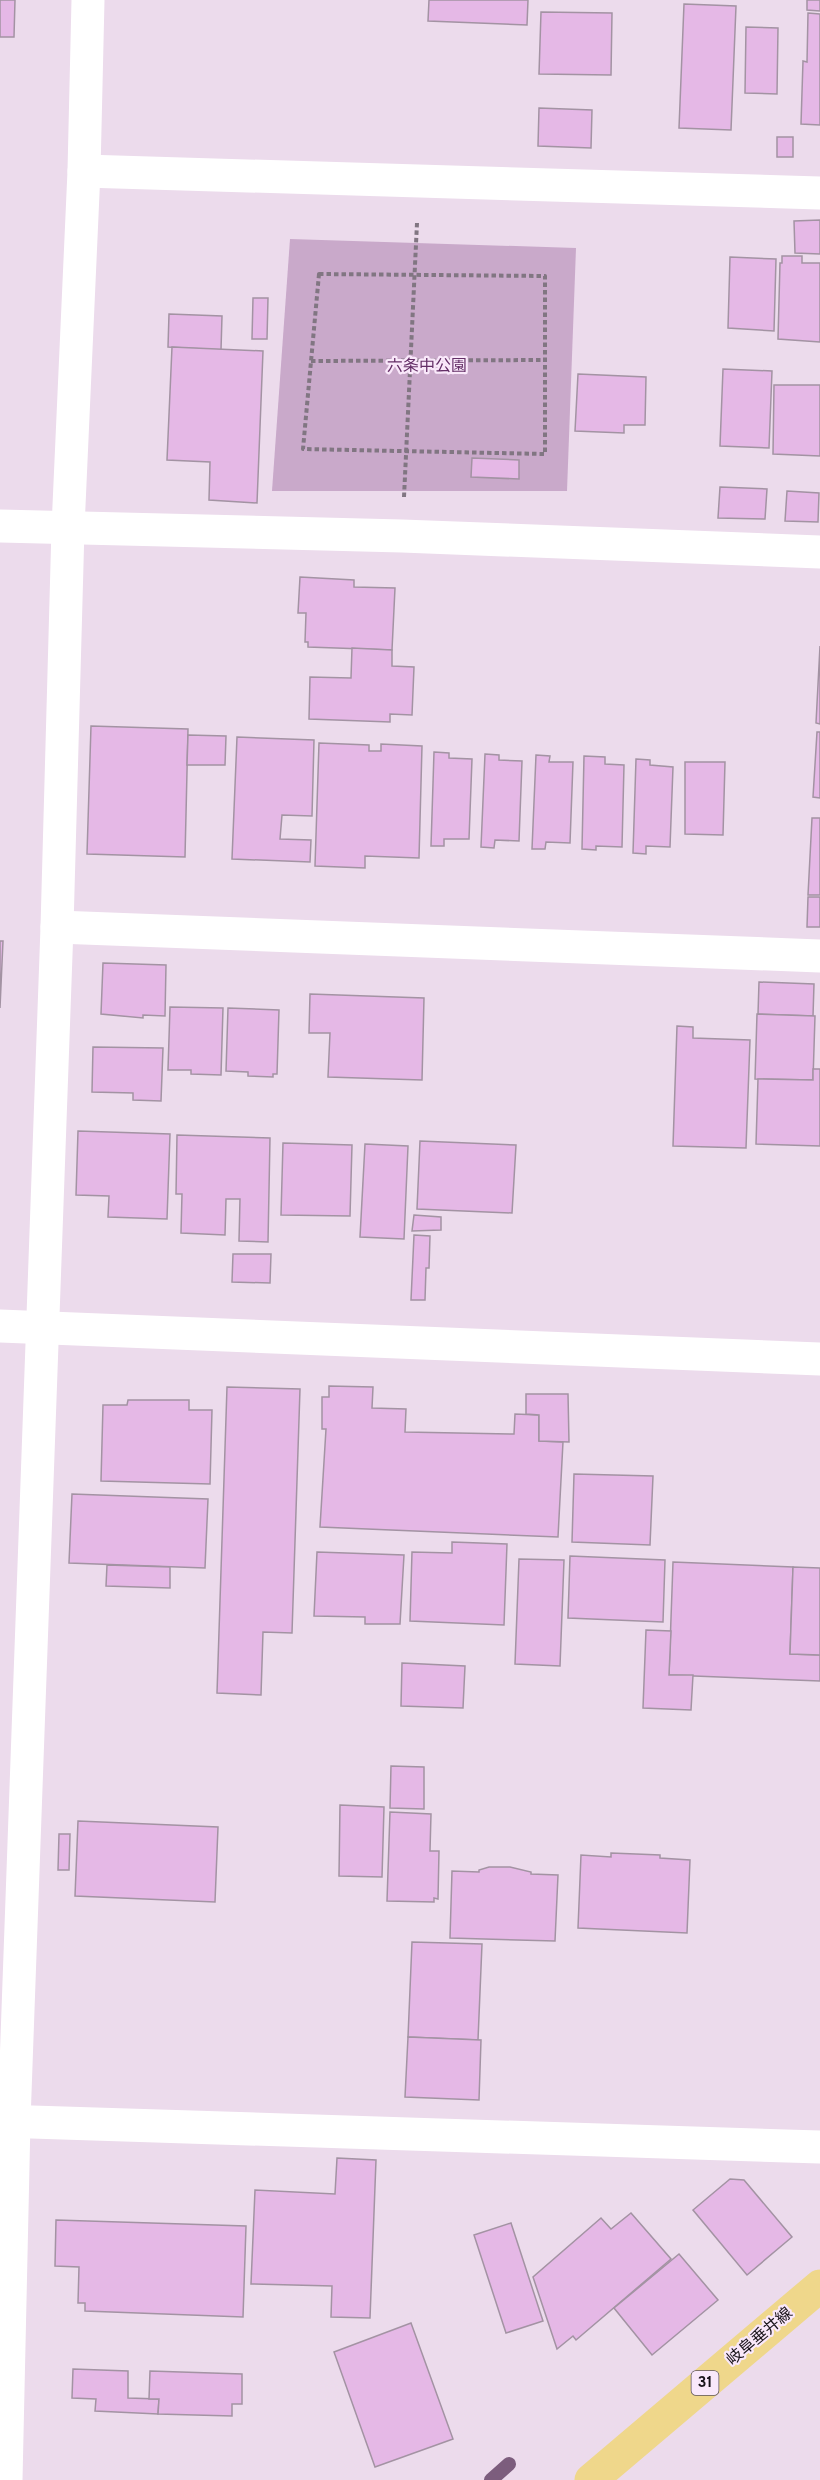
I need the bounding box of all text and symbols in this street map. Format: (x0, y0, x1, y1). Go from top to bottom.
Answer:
park label: 六条中公園 (387, 357, 467, 377)
street label: 岐阜垂井線 (723, 2304, 797, 2370)
road number: 31 (692, 2371, 718, 2395)

